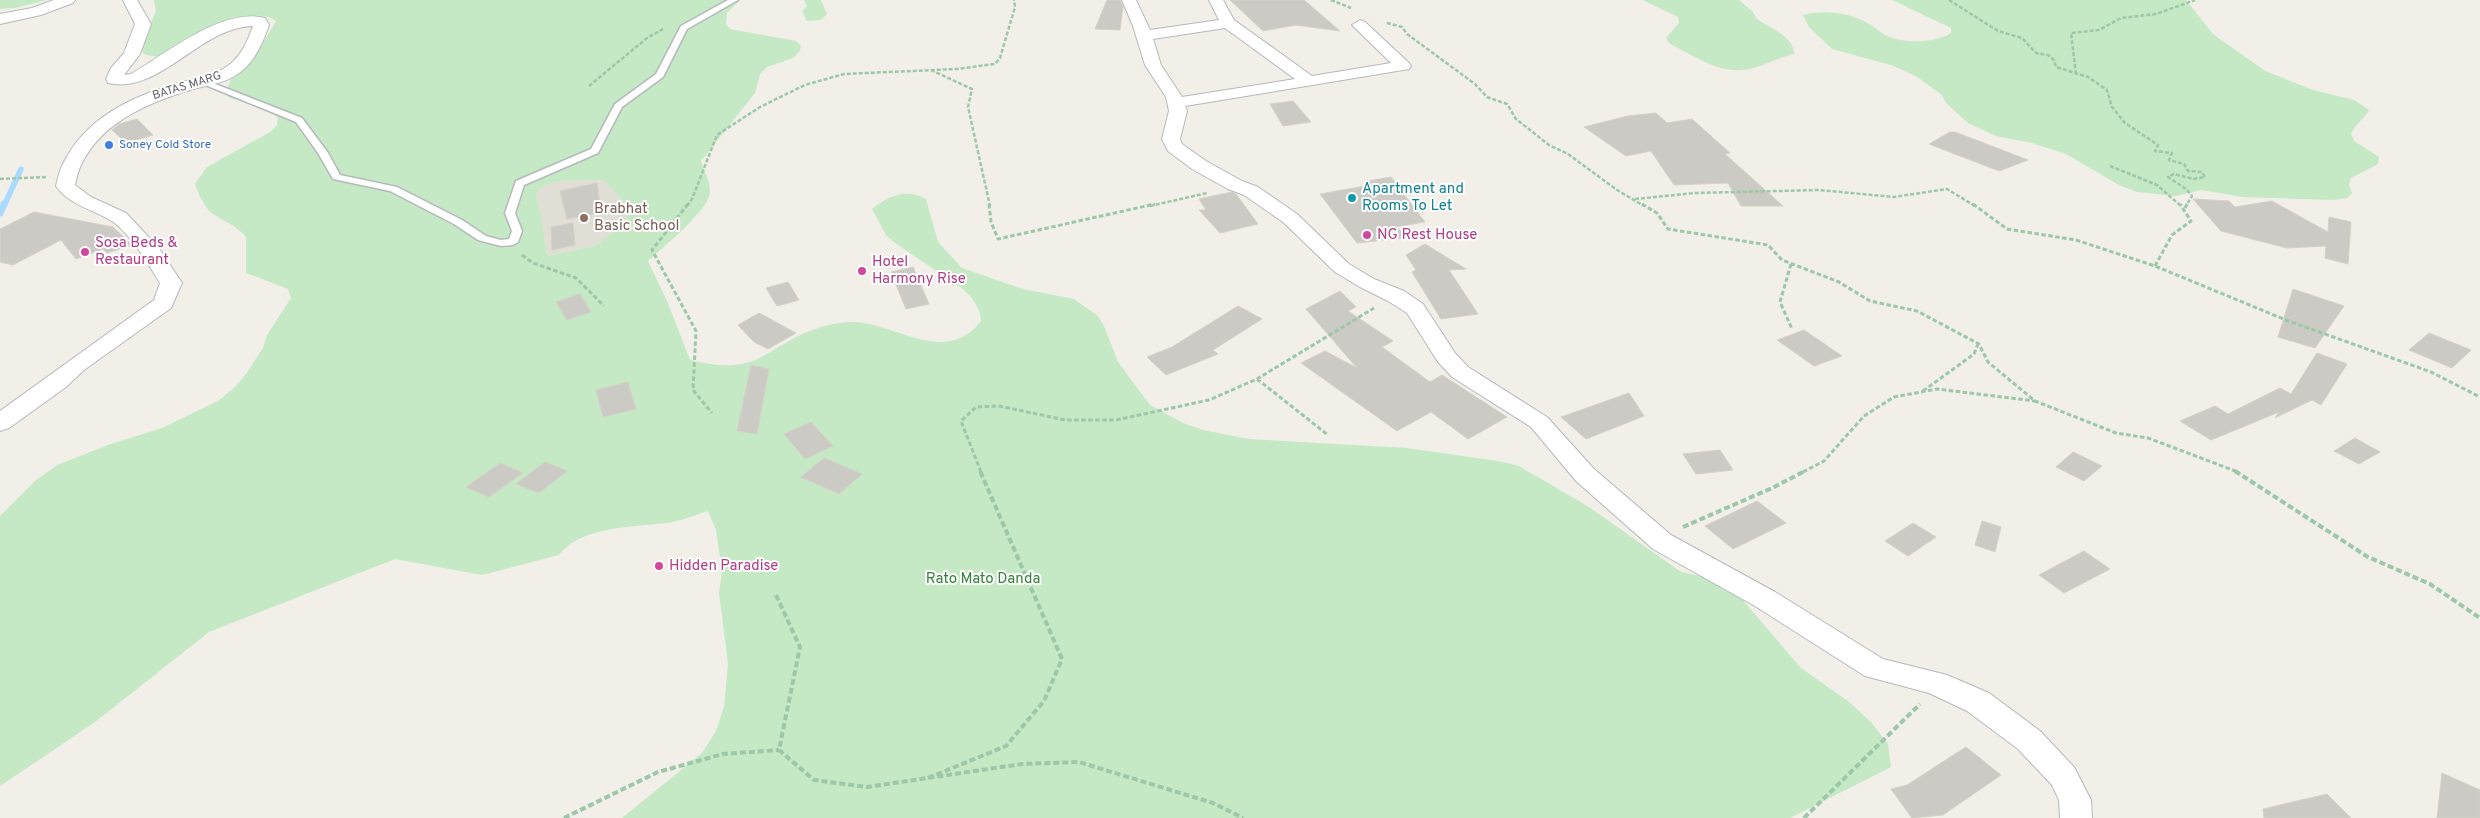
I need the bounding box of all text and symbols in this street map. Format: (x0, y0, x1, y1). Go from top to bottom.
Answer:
street label: BATAS MARG (151, 68, 223, 104)
place label: Soney Cold Store (119, 137, 211, 153)
marker: Soney Cold Store (103, 139, 115, 151)
place label: Apartment and Rooms To Let (1362, 180, 1464, 216)
marker: Apartment and Rooms To Let (1346, 192, 1358, 204)
place label: Brabhat Basic School (594, 200, 680, 236)
marker: Brabhat Basic School (578, 212, 590, 224)
place label: NG Rest House (1377, 226, 1477, 245)
marker: NG Rest House (1361, 229, 1373, 241)
place label: Sosa Beds & Restaurant (95, 234, 178, 270)
marker: Sosa Beds & Restaurant (79, 246, 91, 258)
place label: Hotel Harmony Rise (872, 253, 966, 289)
marker: Hotel Harmony Rise (856, 265, 868, 277)
place label: Hidden Paradise (669, 557, 778, 576)
marker: Hidden Paradise (653, 560, 665, 572)
park label: Rato Mato Danda (926, 570, 1040, 589)

